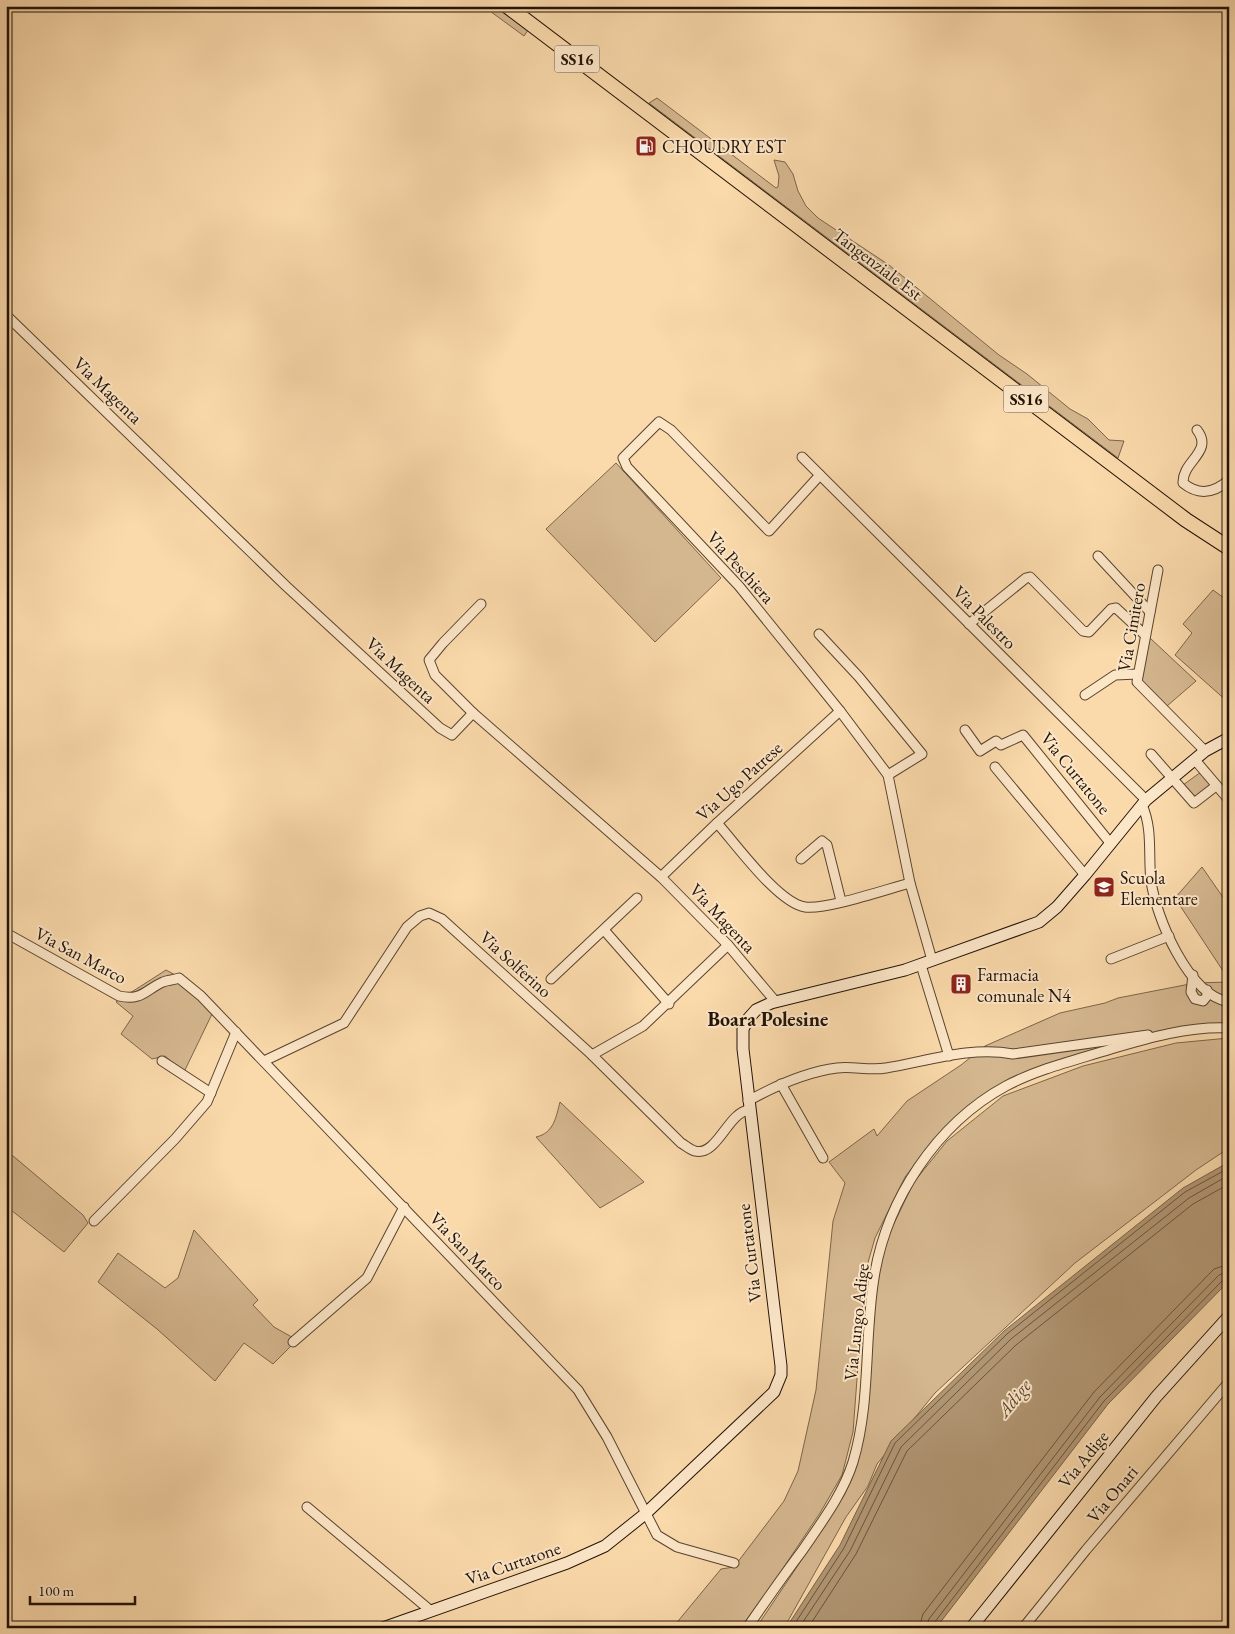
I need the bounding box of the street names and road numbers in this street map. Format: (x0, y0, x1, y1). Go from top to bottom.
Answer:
road number: SS16 (554, 46, 600, 72)
street label: Tangenziale Est (829, 223, 928, 305)
street label: Via Magenta (69, 351, 148, 429)
road number: SS16 (1004, 386, 1048, 412)
street label: Via Peschiera (702, 526, 780, 609)
street label: Via Palestro (948, 580, 1022, 654)
street label: Via Cimitero (1112, 581, 1150, 673)
street label: Via Magenta (361, 632, 441, 709)
street label: Via Curtatone (1036, 727, 1116, 819)
street label: Via Ugo Patrese (691, 736, 787, 826)
street label: Via Magenta (685, 878, 762, 958)
street label: Via San Marco (31, 921, 131, 989)
street label: Via Solferino (475, 926, 557, 1003)
street label: Via Curtatone (732, 1202, 766, 1304)
street label: Via San Marco (425, 1207, 511, 1295)
street label: Via Lungo Adige (838, 1262, 874, 1382)
street label: Via Adige (1053, 1425, 1113, 1493)
street label: Via Onari (1081, 1460, 1143, 1527)
street label: Via Curtatone (462, 1536, 564, 1590)

